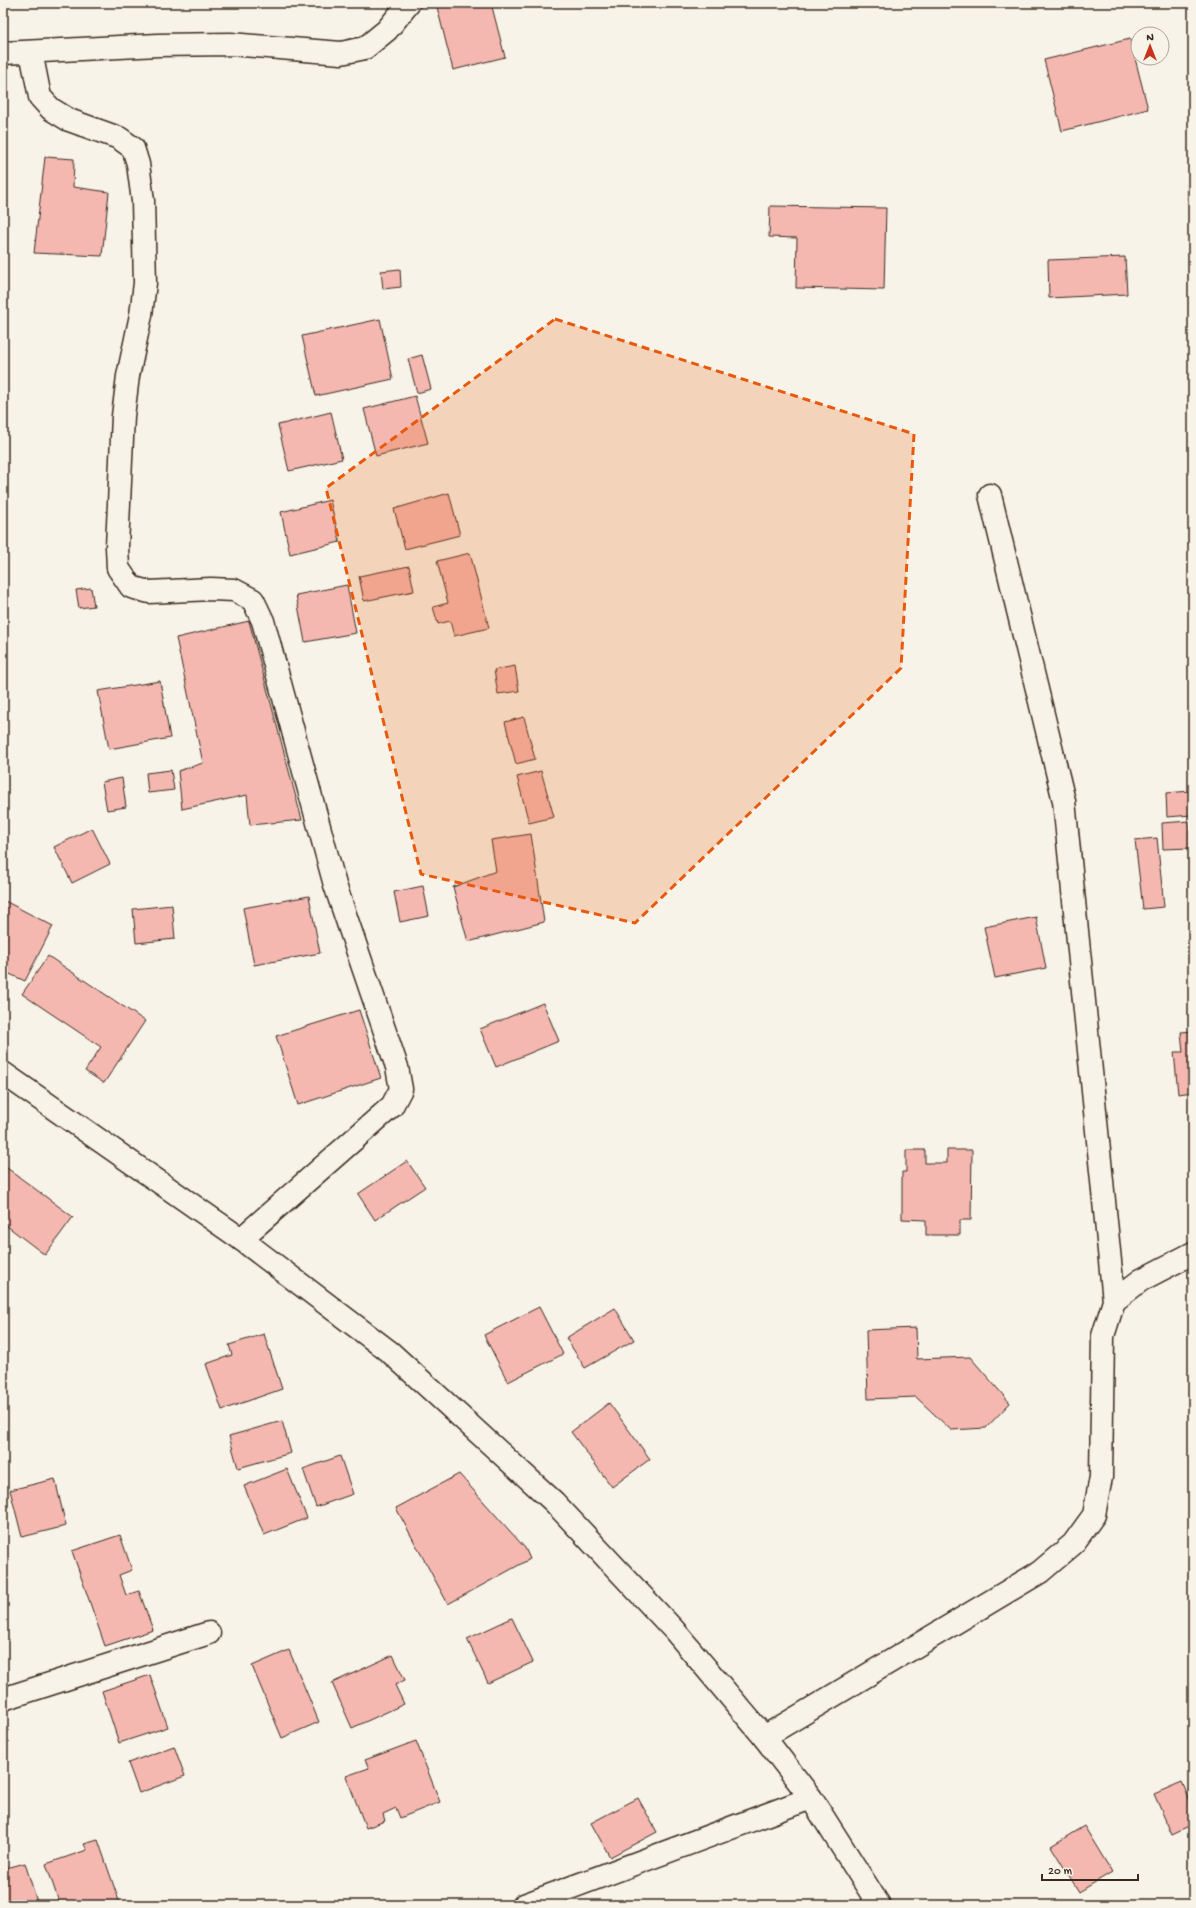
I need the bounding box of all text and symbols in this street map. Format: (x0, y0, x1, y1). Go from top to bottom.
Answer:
north arrow (1130, 26, 1170, 66)
text: N (1146, 32, 1154, 44)
scale bar (1042, 1856, 1138, 1882)
text: 20 m (1048, 1865, 1073, 1879)

